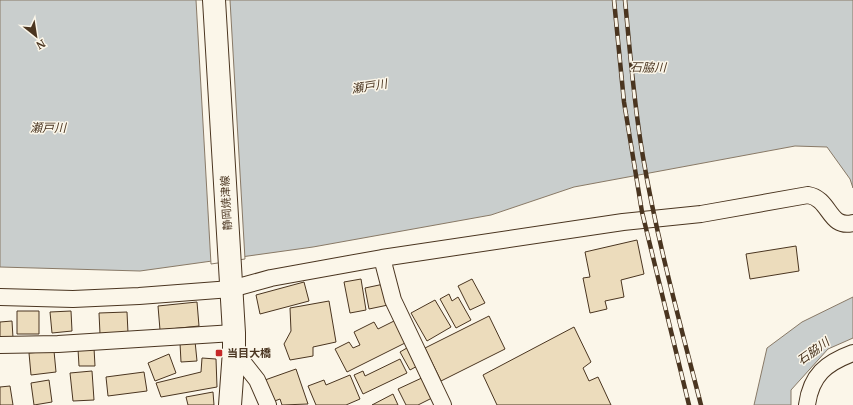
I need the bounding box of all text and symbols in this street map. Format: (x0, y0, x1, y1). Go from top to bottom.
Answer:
north arrow (16, 16, 56, 56)
text: N (33, 37, 48, 53)
water label: 石脇川 (630, 59, 668, 75)
water label: 瀬戸川 (350, 75, 390, 96)
water label: 瀬戸川 (30, 120, 68, 135)
street label: 静岡焼津線 (218, 175, 234, 231)
water label: 石脇川 (794, 333, 834, 368)
place label: 当目大橋 (227, 346, 271, 360)
marker: 当目大橋 (214, 348, 224, 358)

